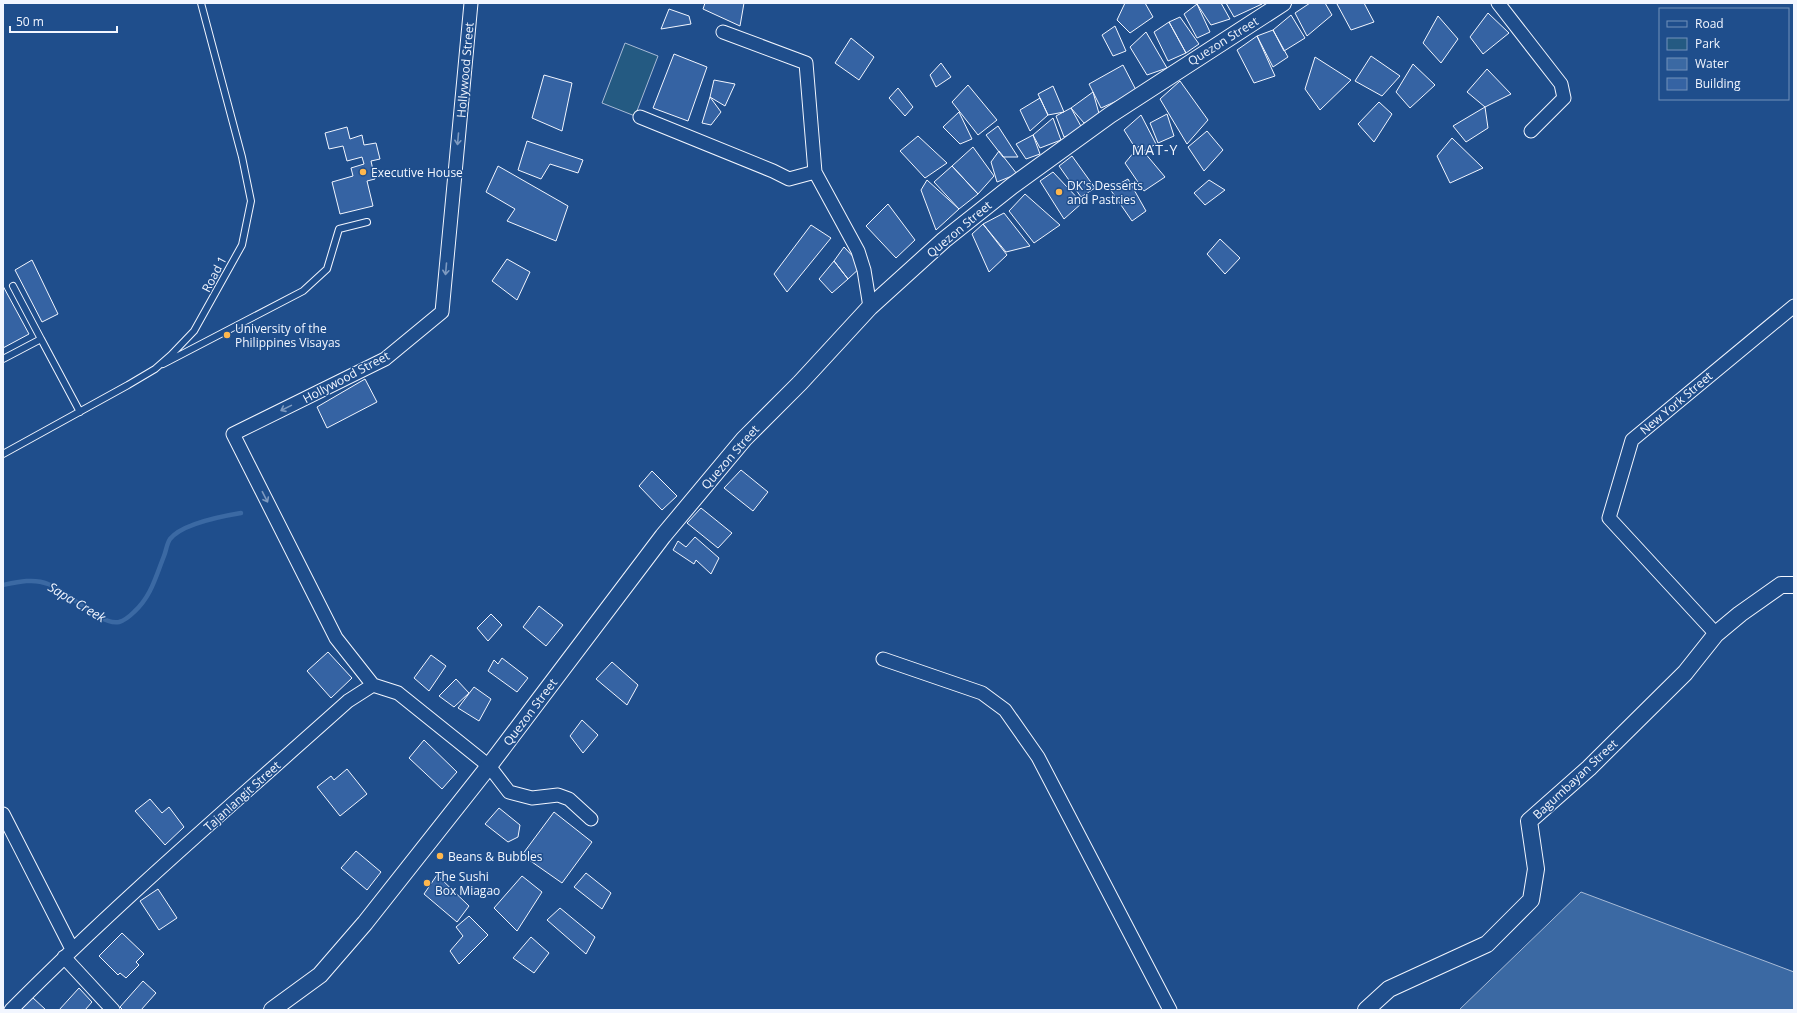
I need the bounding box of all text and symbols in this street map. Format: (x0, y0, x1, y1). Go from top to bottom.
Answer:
scale bar (10, 8, 117, 34)
legend (1659, 8, 1789, 100)
text: 50 m (16, 13, 44, 30)
street label: Quezon Street (1184, 13, 1262, 69)
text: Road (1695, 15, 1724, 32)
street label: Hollywood Street (452, 22, 478, 118)
text: Park (1695, 35, 1721, 52)
text: Water (1695, 55, 1729, 72)
text: Building (1695, 75, 1741, 92)
one-way arrow (455, 132, 462, 145)
district label: MAT-Y (1132, 140, 1178, 159)
place label: Executive House (371, 164, 463, 181)
marker: Executive House (358, 167, 368, 177)
place label: DK's Desserts and Pastries (1067, 177, 1143, 208)
marker: DK's Desserts and Pastries (1054, 187, 1064, 197)
street label: Quezon Street (923, 197, 995, 261)
street label: Road 1 (197, 253, 231, 295)
one-way arrow (443, 262, 450, 275)
place label: University of the Philippines Visayas (235, 320, 341, 351)
marker: University of the Philippines Visayas (222, 330, 232, 340)
street label: Hollywood Street (300, 347, 392, 407)
street label: New York Street (1636, 368, 1716, 438)
one-way arrow (280, 405, 292, 412)
street label: Quezon Street (697, 421, 763, 493)
one-way arrow (262, 491, 269, 503)
water label: Sapa Creek (45, 578, 110, 627)
street label: Quezon Street (499, 675, 561, 749)
street label: Bagumbayan Street (1529, 735, 1621, 823)
street label: Tajanlangit Street (200, 757, 284, 835)
place label: Beans & Bubbles (448, 848, 543, 865)
marker: Beans & Bubbles (435, 851, 445, 861)
place label: The Sushi Box Miagao (435, 868, 500, 899)
marker: The Sushi Box Miagao (422, 878, 432, 888)

